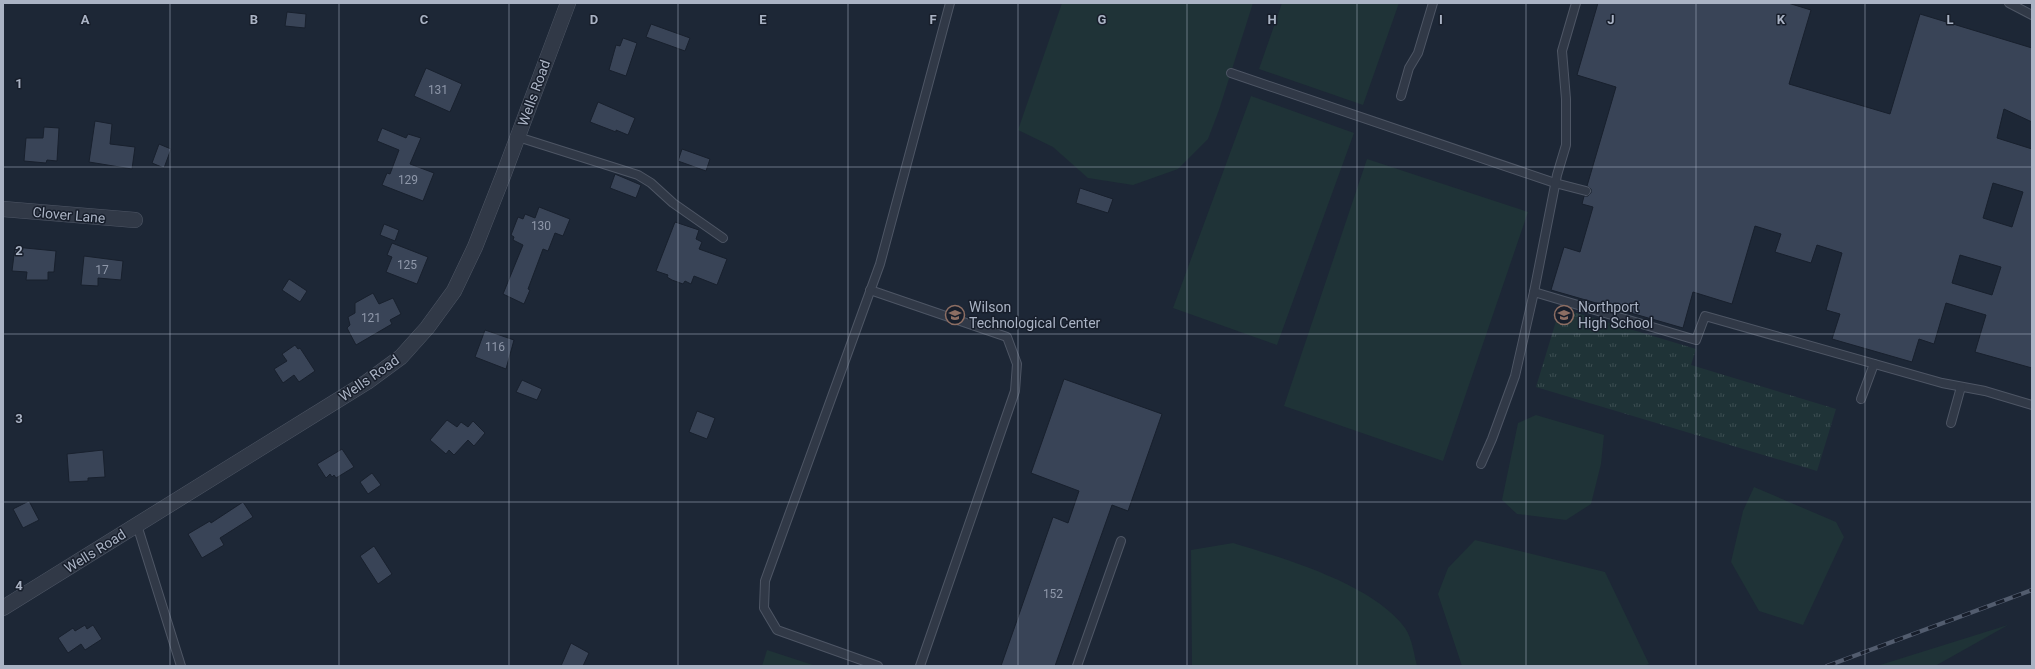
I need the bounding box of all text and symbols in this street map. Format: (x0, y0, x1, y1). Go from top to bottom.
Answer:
text: A (81, 12, 90, 27)
text: B (250, 12, 258, 27)
text: C (420, 12, 429, 27)
text: D (590, 12, 598, 27)
text: E (759, 12, 767, 27)
text: F (929, 12, 937, 27)
text: G (1098, 12, 1107, 27)
text: H (1267, 12, 1277, 27)
text: I (1439, 12, 1443, 27)
text: J (1607, 12, 1615, 27)
text: K (1777, 12, 1786, 27)
text: L (1946, 12, 1954, 27)
street label: Wells Road (515, 58, 553, 128)
text: 1 (15, 76, 23, 91)
house number: 131 (428, 83, 448, 97)
house number: 129 (398, 173, 418, 187)
street label: Clover Lane (32, 204, 106, 226)
house number: 130 (531, 219, 551, 233)
text: 2 (15, 243, 23, 258)
house number: 125 (397, 258, 417, 272)
house number: 17 (95, 263, 109, 277)
place label: Wilson Technological Center (969, 299, 1101, 331)
place label: Northport High School (1578, 299, 1653, 331)
school or university icon: Wilson Technological Center (944, 304, 966, 326)
school or university icon: Northport High School (1553, 304, 1575, 326)
house number: 121 (361, 311, 381, 325)
house number: 116 (485, 340, 505, 354)
street label: Wells Road (336, 352, 402, 404)
text: 3 (15, 411, 23, 426)
street label: Wells Road (61, 526, 129, 576)
text: 4 (15, 578, 23, 593)
house number: 152 (1043, 587, 1063, 601)

